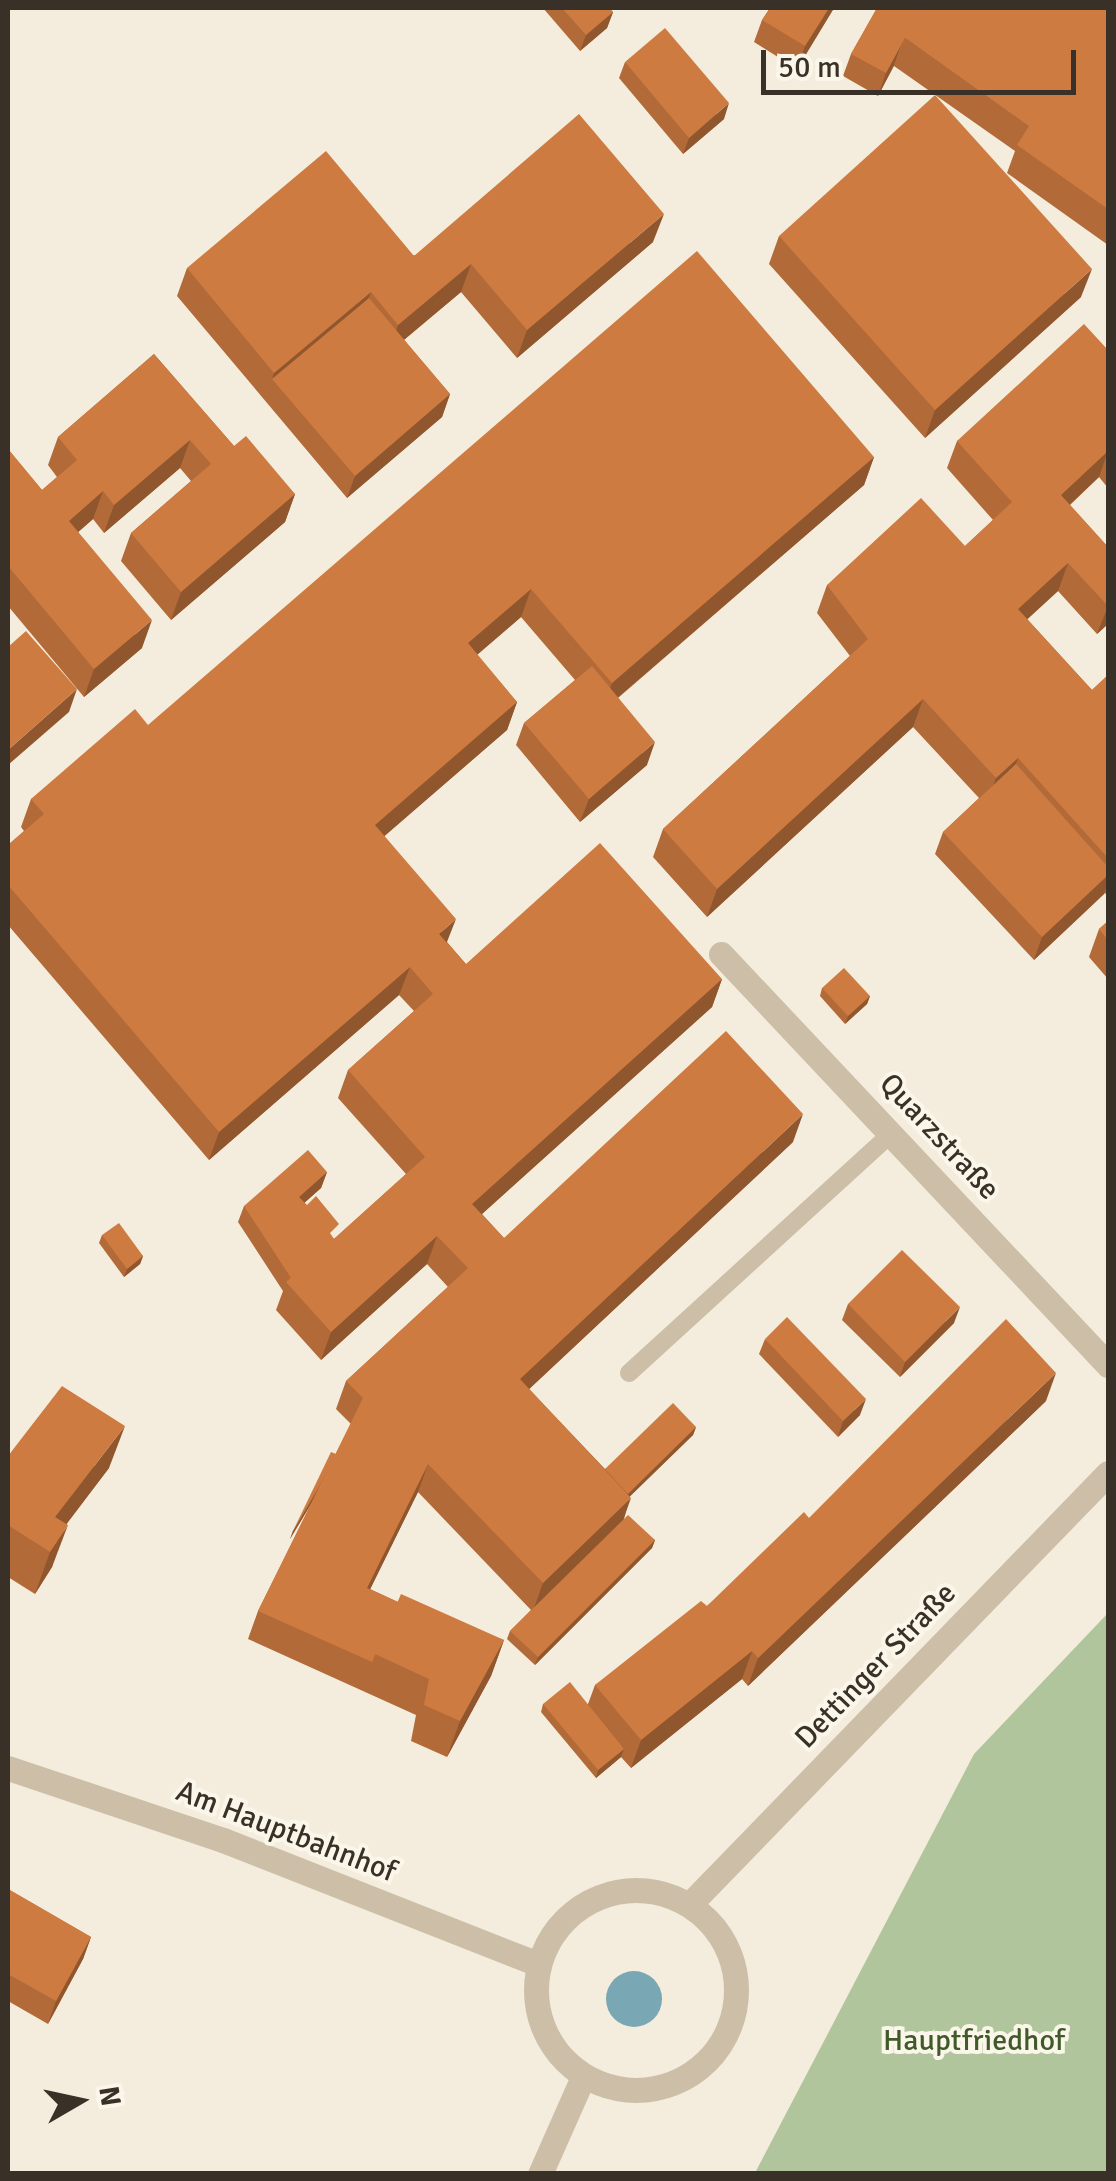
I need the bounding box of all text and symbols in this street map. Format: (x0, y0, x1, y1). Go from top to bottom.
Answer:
scale bar (766, 30, 1081, 92)
text: 50 m (778, 49, 841, 86)
street label: Quarzstraße (872, 1066, 1006, 1208)
street label: Dettinger Straße (788, 1576, 964, 1756)
street label: Am Hauptbahnhof (171, 1774, 401, 1890)
park label: Hauptfriedhof (883, 2023, 1065, 2059)
north arrow (30, 2051, 130, 2151)
text: N (91, 2084, 128, 2109)

